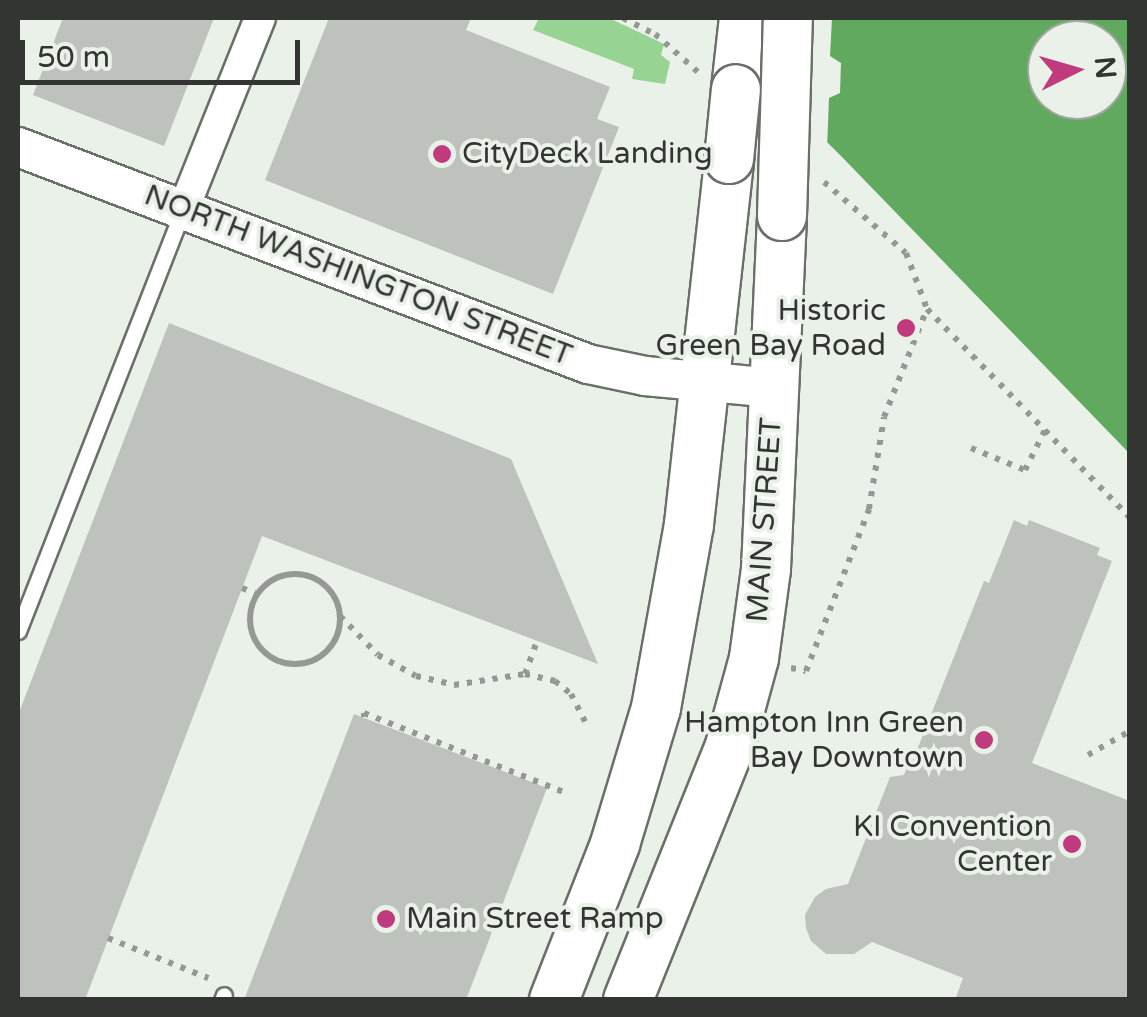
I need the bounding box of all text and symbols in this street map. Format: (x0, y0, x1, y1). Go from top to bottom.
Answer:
scale bar (25, 20, 305, 82)
north arrow (1027, 20, 1127, 120)
text: 50 m (37, 39, 110, 76)
text: N (1087, 55, 1123, 80)
place label: CityDeck Landing (462, 136, 713, 172)
marker: CityDeck Landing (431, 143, 453, 165)
street label: NORTH WASHINGTON STREET (139, 178, 577, 374)
place label: Historic Green Bay Road (656, 293, 886, 364)
marker: Historic Green Bay Road (895, 317, 917, 339)
street label: MAIN STREET (740, 416, 790, 624)
place label: Hampton Inn Green Bay Downtown (684, 705, 964, 776)
marker: Hampton Inn Green Bay Downtown (973, 729, 995, 751)
place label: KI Convention Center (853, 809, 1052, 880)
marker: KI Convention Center (1061, 833, 1083, 855)
place label: Main Street Ramp (406, 901, 664, 937)
marker: Main Street Ramp (375, 908, 397, 930)

